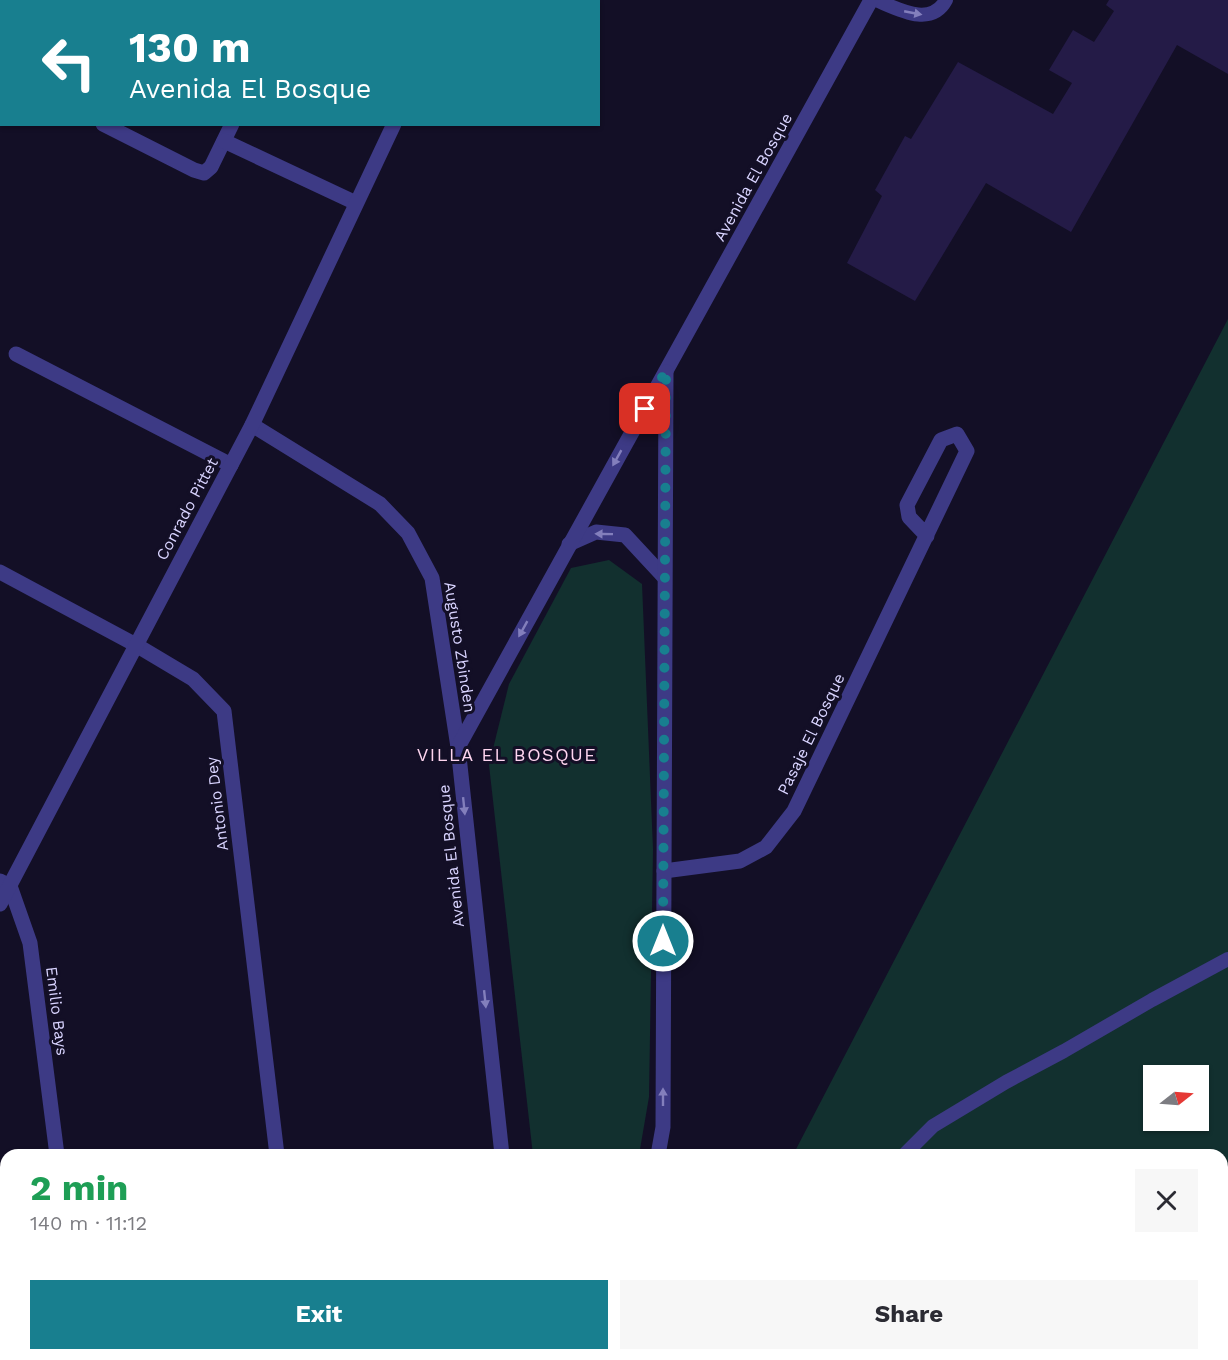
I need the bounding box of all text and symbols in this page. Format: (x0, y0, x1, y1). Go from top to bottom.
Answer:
one-way arrow (904, 9, 923, 18)
text: 130 m (129, 23, 251, 72)
icon: left (30, 24, 108, 102)
text: Avenida El Bosque (129, 73, 371, 105)
street label: Avenida El Bosque (710, 110, 796, 244)
pin (619, 383, 670, 434)
icon: arrive (628, 392, 661, 425)
one-way arrow (612, 450, 622, 467)
street label: Conrado Pittet (152, 454, 222, 563)
one-way arrow (594, 529, 613, 539)
street label: Augusto Zbinden (440, 580, 480, 714)
one-way arrow (518, 620, 528, 637)
street label: Pasaje El Bosque (773, 670, 849, 798)
district label: VILLA EL BOSQUE (417, 744, 597, 765)
street label: Antonio Dey (202, 755, 232, 852)
street label: Avenida El Bosque (434, 784, 468, 928)
one-way arrow (459, 796, 469, 815)
position arrow (631, 909, 695, 973)
street label: Emilio Bays (42, 965, 72, 1057)
one-way arrow (480, 990, 490, 1009)
north arrow (1143, 1065, 1209, 1131)
map controls (1143, 1065, 1209, 1131)
one-way arrow (658, 1087, 668, 1106)
text: 2 min (30, 1167, 128, 1209)
button: close (1135, 1169, 1198, 1232)
text: 140 m · 11:12 (30, 1211, 147, 1235)
button: Exit (30, 1280, 608, 1349)
button: Share (620, 1280, 1198, 1349)

